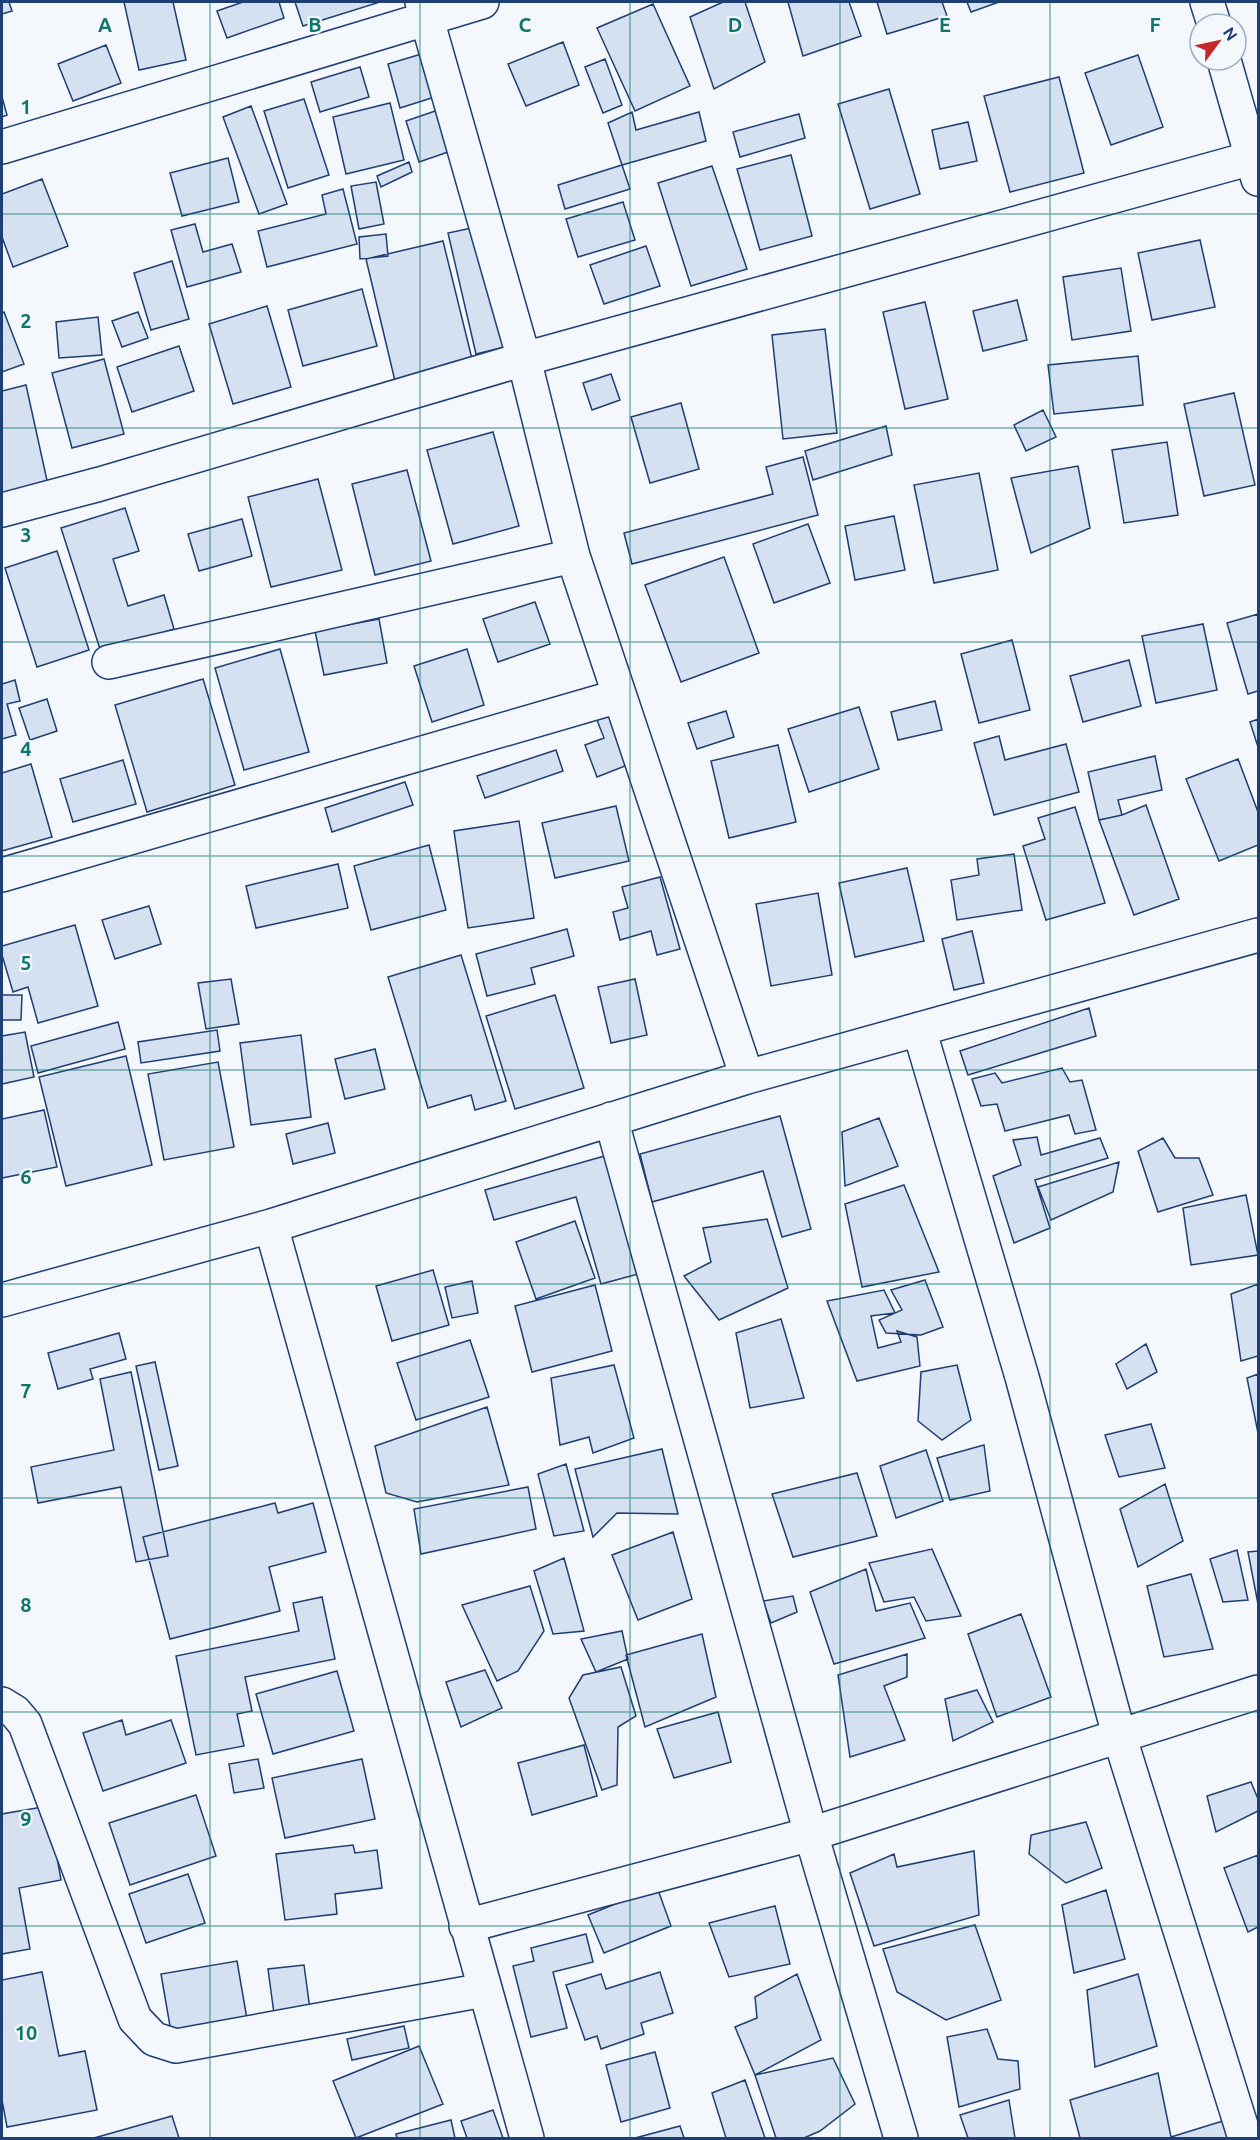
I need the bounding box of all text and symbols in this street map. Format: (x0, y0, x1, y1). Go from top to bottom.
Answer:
north arrow (1188, 12, 1248, 72)
text: A (98, 13, 112, 36)
text: B (308, 13, 322, 36)
text: C (519, 13, 532, 36)
text: D (728, 13, 742, 36)
text: E (939, 13, 951, 36)
text: F (1149, 13, 1161, 36)
text: N (1220, 24, 1241, 44)
text: 1 (20, 95, 32, 118)
text: 2 (20, 309, 32, 332)
text: 3 (20, 523, 32, 546)
text: 4 (20, 737, 32, 760)
text: 5 (20, 951, 32, 974)
text: 6 (20, 1165, 32, 1188)
text: 7 (20, 1379, 32, 1402)
text: 8 (20, 1593, 32, 1616)
text: 9 (20, 1807, 32, 1830)
text: 10 (15, 2021, 37, 2044)

